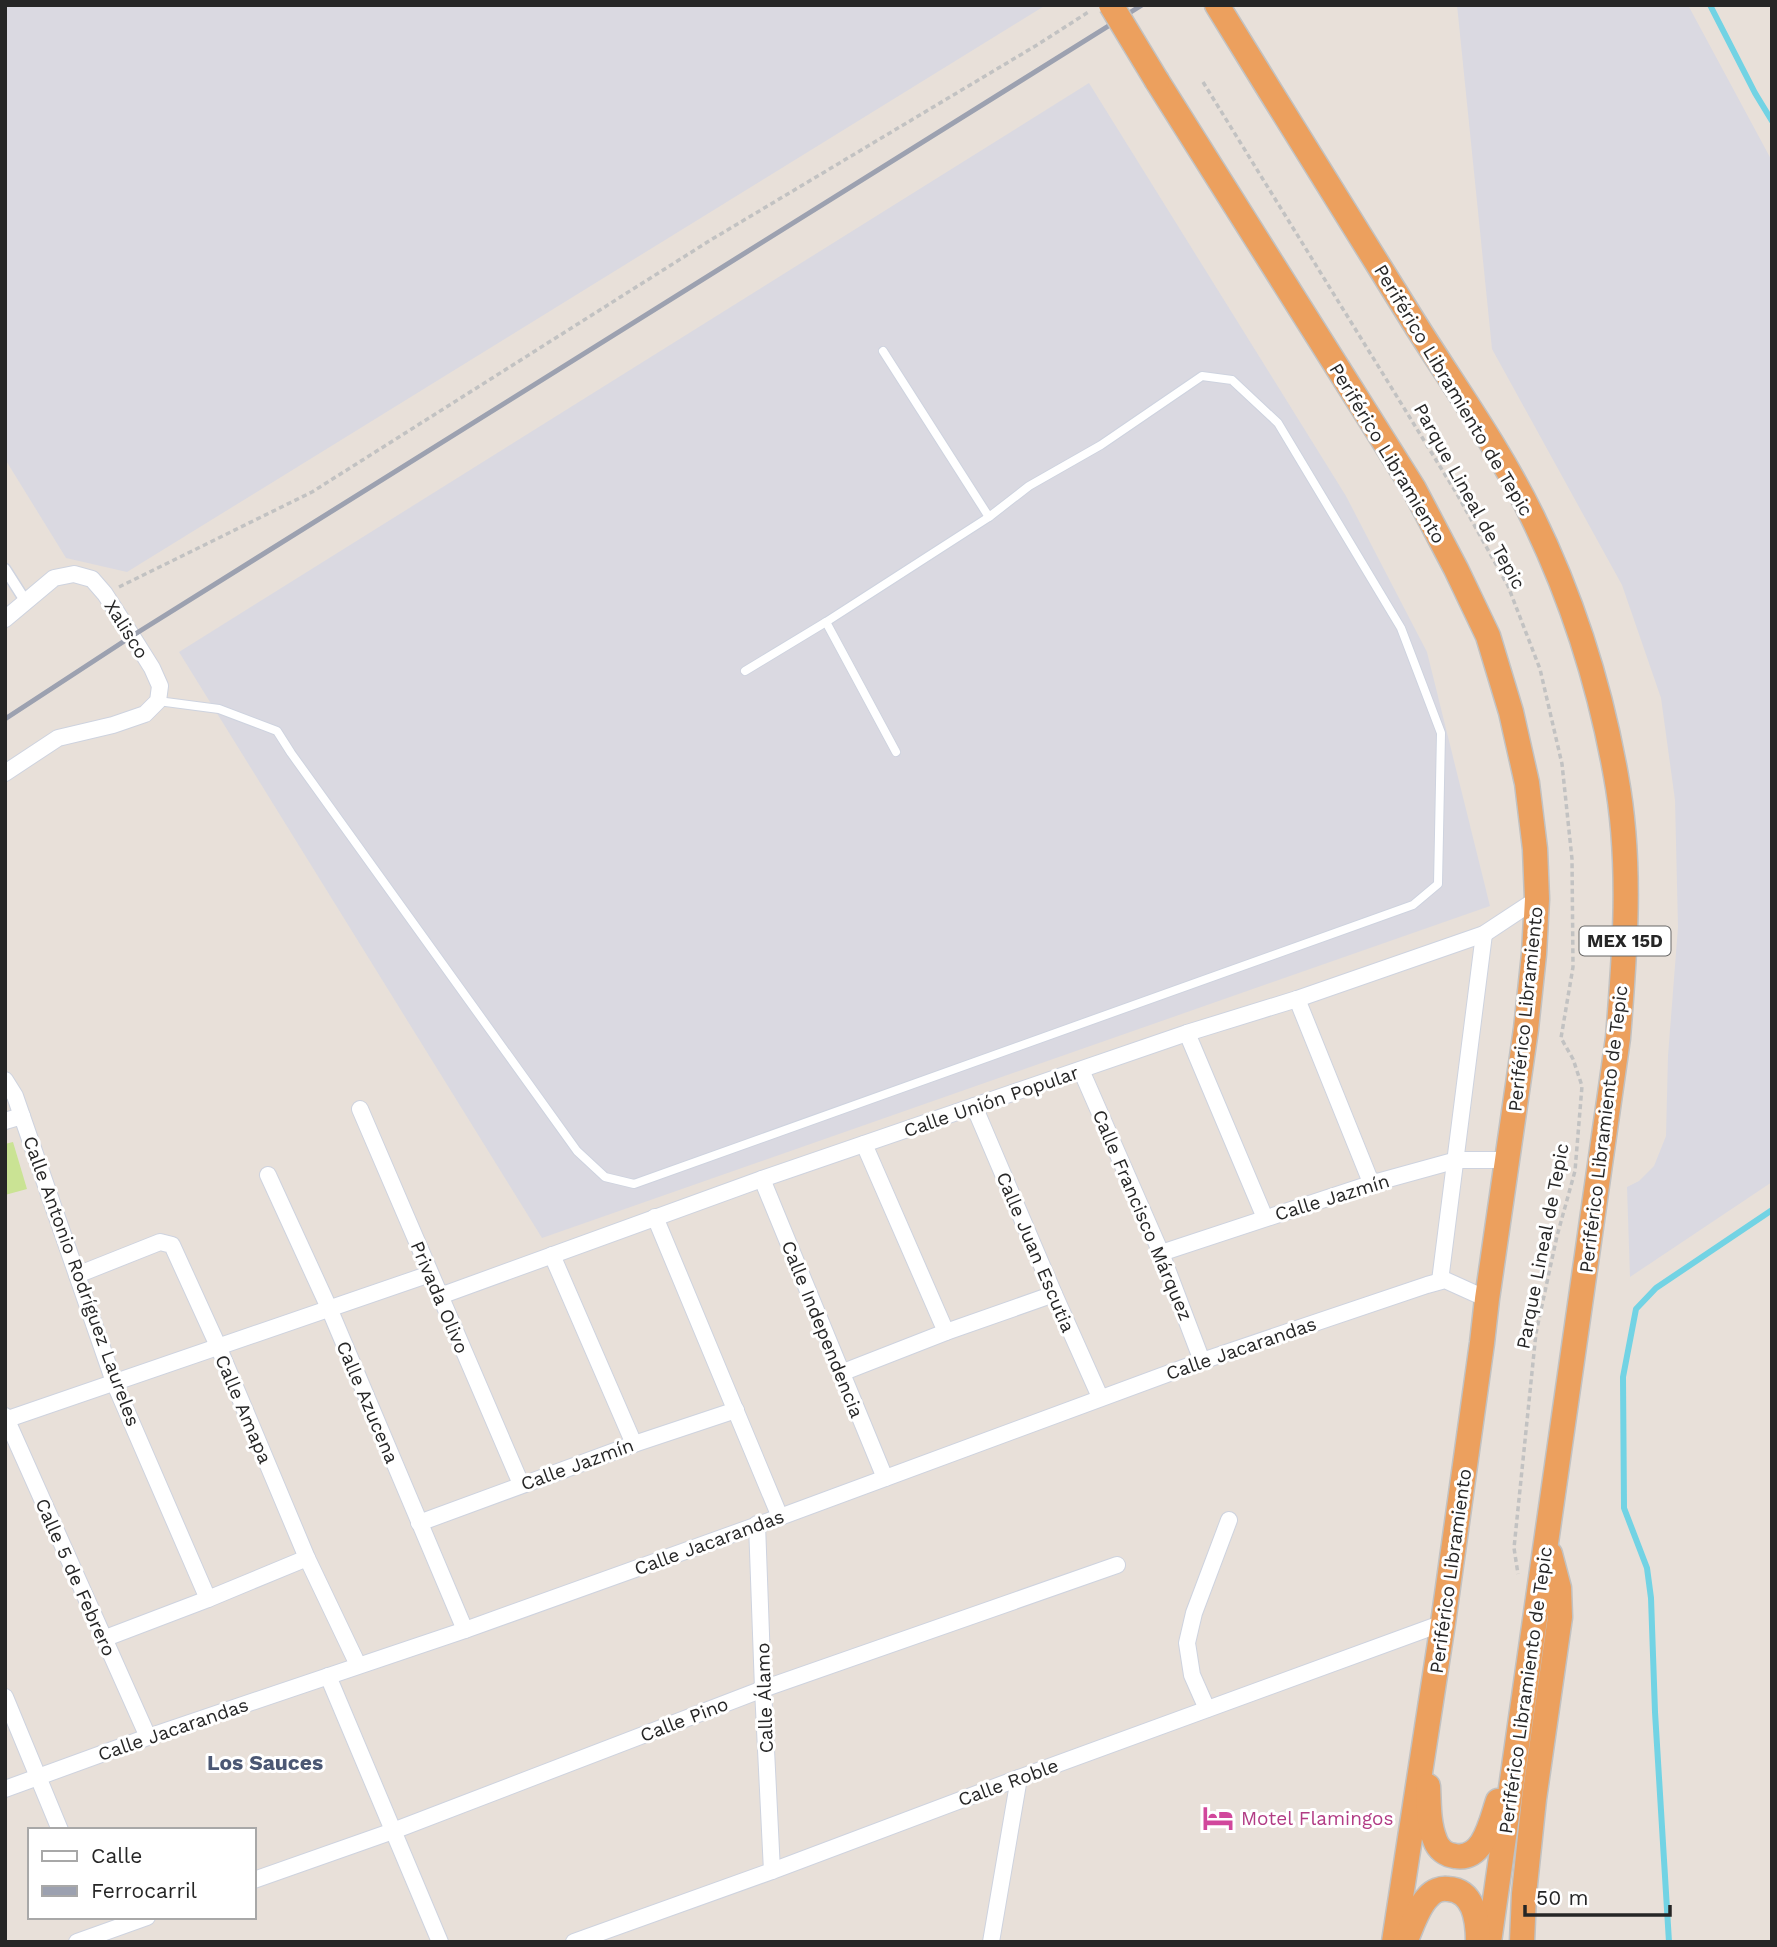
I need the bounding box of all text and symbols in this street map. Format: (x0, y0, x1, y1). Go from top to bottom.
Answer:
street label: Periférico Libramiento de Tepic (1370, 260, 1538, 520)
street label: Periférico Libramiento (1325, 359, 1451, 547)
street label: Parque Lineal de Tepic (1409, 399, 1530, 593)
street label: Xalisco (100, 596, 154, 663)
street label: Periférico Libramiento (1503, 905, 1548, 1113)
road number: MEX 15D (1580, 926, 1670, 956)
street label: Periférico Libramiento de Tepic (1574, 984, 1633, 1274)
street label: Calle Unión Popular (901, 1061, 1082, 1142)
street label: Calle Francisco Márquez (1088, 1106, 1197, 1324)
street label: Calle Antonio Rodríguez Laureles (18, 1133, 145, 1429)
street label: Parque Lineal de Tepic (1511, 1141, 1574, 1351)
street label: Calle Juan Escutia (991, 1169, 1080, 1336)
street label: Calle Jazmín (1272, 1169, 1392, 1226)
street label: Calle Independencia (777, 1237, 869, 1421)
street label: Privada Olivo (406, 1238, 474, 1357)
street label: Calle Jacarandas (1163, 1312, 1319, 1385)
street label: Calle Azucena (331, 1338, 404, 1467)
street label: Calle Amapa (210, 1351, 277, 1467)
street label: Calle Jazmín (517, 1433, 637, 1496)
street label: Periférico Libramiento (1425, 1467, 1476, 1675)
street label: Calle 5 de Febrero (30, 1495, 121, 1660)
street label: Calle Jacarandas (631, 1505, 787, 1580)
street label: Periférico Libramiento de Tepic (1494, 1545, 1557, 1835)
street label: Calle Álamo (751, 1642, 778, 1754)
street label: Calle Pino (637, 1692, 732, 1747)
street label: Calle Jacarandas (95, 1693, 251, 1766)
district label: Los Sauces (207, 1750, 323, 1775)
street label: Calle Roble (955, 1754, 1062, 1811)
hotel icon: Motel Flamingos (1201, 1801, 1235, 1835)
place label: Motel Flamingos (1241, 1807, 1393, 1830)
legend (28, 1828, 256, 1919)
text: Calle (91, 1843, 142, 1868)
scale bar (1525, 1874, 1670, 1918)
text: Ferrocarril (91, 1878, 198, 1903)
text: 50 m (1536, 1885, 1588, 1910)

